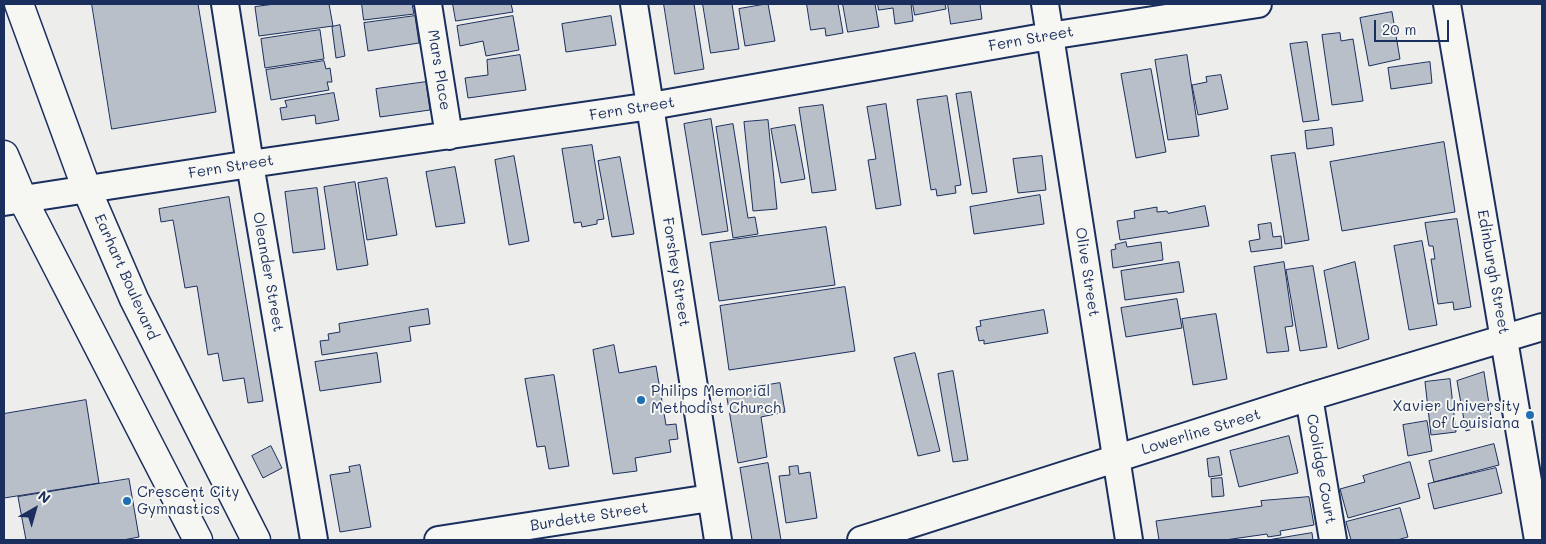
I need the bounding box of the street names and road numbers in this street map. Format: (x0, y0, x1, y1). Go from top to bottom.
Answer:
street label: Fern Street (987, 23, 1075, 55)
street label: Mars Place (424, 28, 454, 112)
street label: Fern Street (588, 93, 676, 125)
street label: Fern Street (187, 151, 275, 183)
street label: Edinburgh Street (1473, 208, 1513, 336)
street label: Earhart Boulevard (90, 211, 162, 343)
street label: Oleander Street (249, 211, 287, 333)
street label: Forshey Street (658, 216, 694, 328)
street label: Olive Street (1071, 226, 1103, 318)
street label: Lowerline Street (1139, 405, 1263, 459)
street label: Coolidge Court (1302, 413, 1340, 525)
street label: Burdette Street (529, 499, 649, 535)

